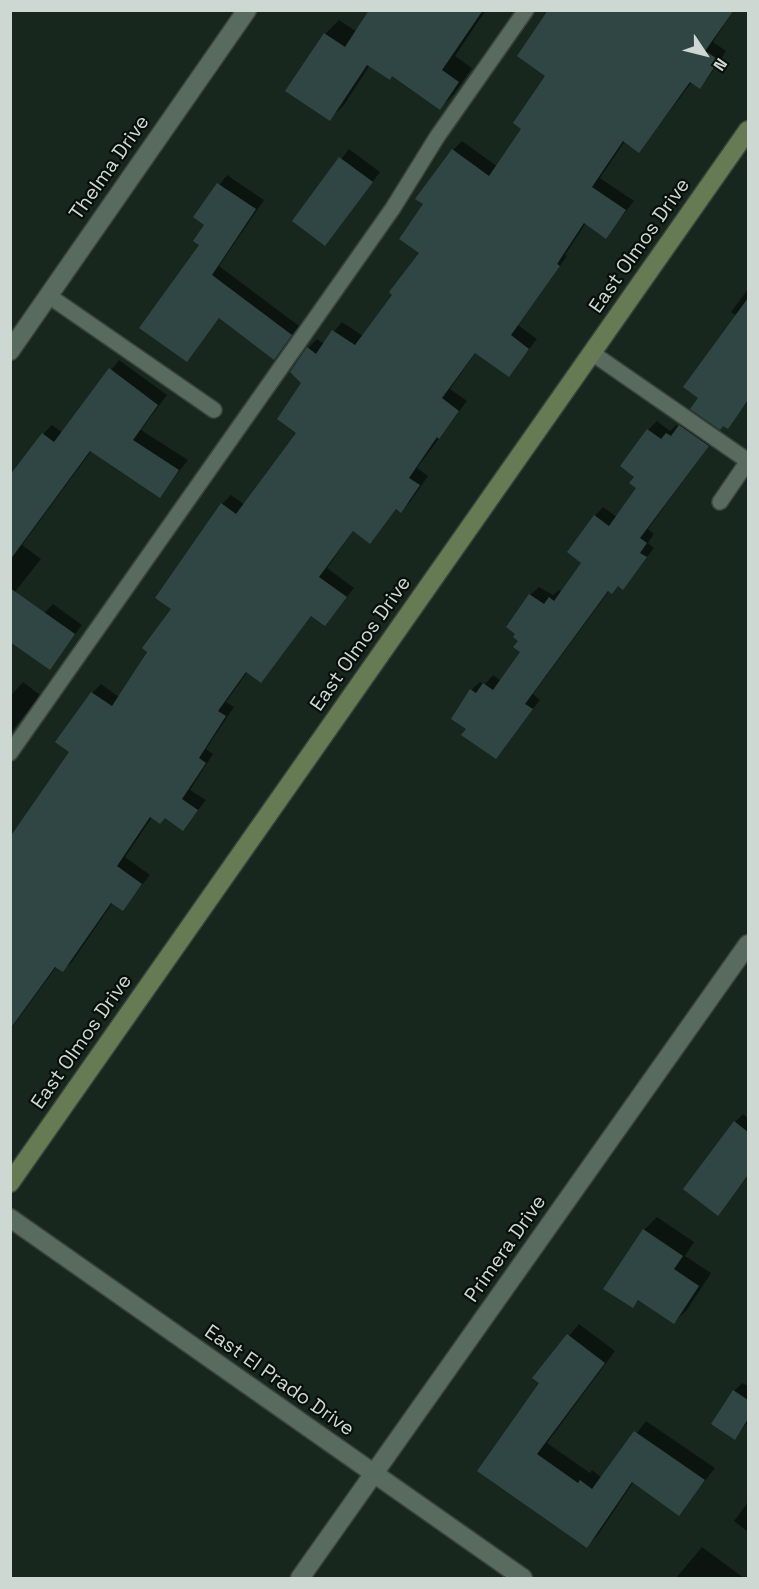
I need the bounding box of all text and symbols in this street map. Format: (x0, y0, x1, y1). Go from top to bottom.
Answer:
north arrow (675, 24, 735, 84)
text: N (708, 54, 732, 75)
street label: Thelma Drive (65, 111, 155, 225)
street label: East Olmos Drive (585, 174, 695, 318)
street label: East Olmos Drive (306, 572, 416, 716)
street label: East Olmos Drive (27, 970, 137, 1114)
street label: Primera Drive (460, 1191, 552, 1307)
street label: East El Prado Drive (199, 1320, 359, 1442)

